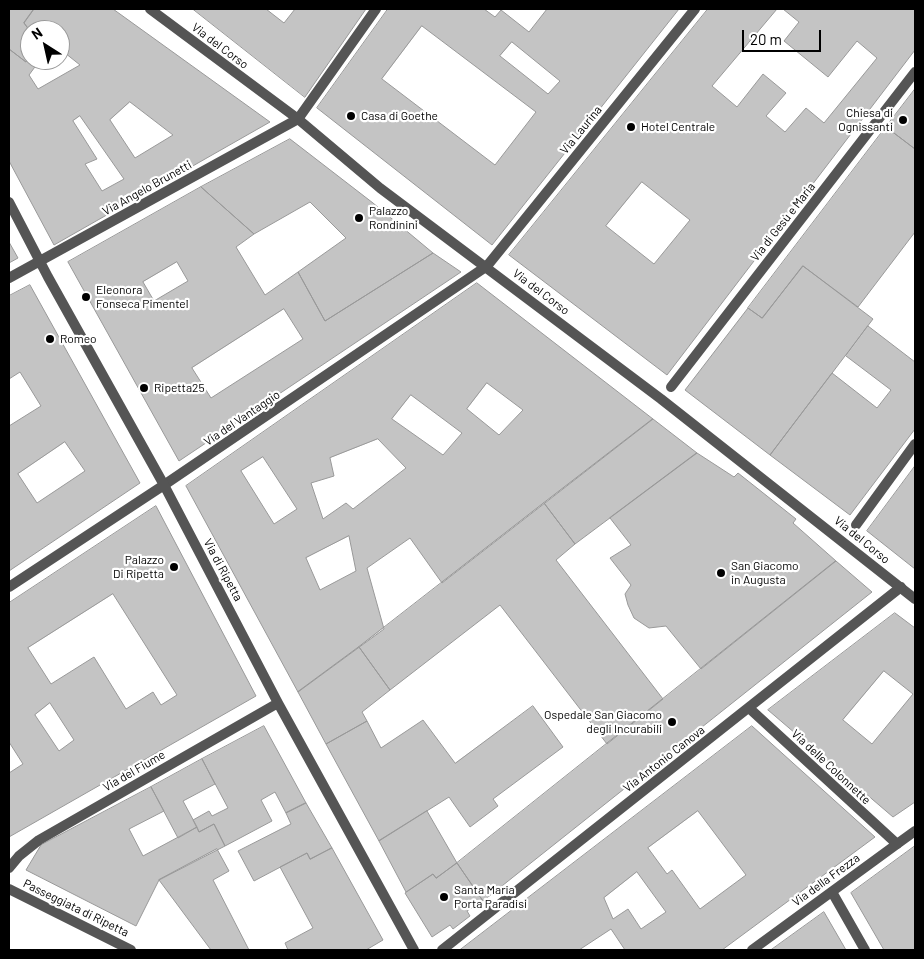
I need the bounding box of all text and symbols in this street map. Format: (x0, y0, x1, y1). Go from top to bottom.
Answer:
north arrow (20, 20, 70, 70)
street label: Via del Corso (189, 20, 251, 72)
scale bar (744, 20, 823, 52)
text: N (28, 23, 45, 43)
text: 20 m (750, 30, 782, 48)
street label: Via Laurina (557, 103, 605, 157)
place label: Chiesa di Ognissanti (838, 106, 893, 134)
place label: Casa di Goethe (361, 109, 438, 123)
marker: Casa di Goethe (345, 110, 357, 122)
marker: Chiesa di Ognissanti (897, 114, 909, 126)
place label: Hotel Centrale (641, 120, 715, 134)
marker: Hotel Centrale (625, 121, 637, 133)
street label: Via Angelo Brunetti (100, 158, 194, 218)
street label: Via di Gesù e Maria (748, 180, 818, 264)
place label: Palazzo Rondinini (369, 204, 418, 232)
marker: Palazzo Rondinini (353, 212, 365, 224)
street label: Via del Corso (510, 266, 572, 318)
place label: Eleonora Fonseca Pimentel (96, 283, 188, 311)
marker: Eleonora Fonseca Pimentel (80, 291, 92, 303)
place label: Romeo (60, 332, 97, 346)
marker: Romeo (44, 333, 56, 345)
place label: Ripetta25 (154, 381, 205, 395)
marker: Ripetta25 (138, 382, 150, 394)
street label: Via del Vantaggio (201, 387, 283, 449)
street label: Via del Corso (831, 513, 893, 567)
street label: Via di Ripetta (200, 536, 246, 604)
place label: Palazzo Di Ripetta (113, 553, 164, 581)
place label: San Giacomo in Augusta (731, 559, 799, 587)
marker: Palazzo Di Ripetta (168, 561, 180, 573)
marker: San Giacomo in Augusta (715, 567, 727, 579)
place label: Ospedale San Giacomo degli Incurabili (544, 708, 662, 736)
marker: Ospedale San Giacomo degli Incurabili (666, 716, 678, 728)
street label: Via Antonio Canova (620, 723, 708, 795)
street label: Via delle Colonnette (788, 727, 874, 807)
street label: Via del Fiume (100, 747, 168, 795)
street label: Via della Frezza (789, 851, 863, 909)
street label: Passeggiata di Ripetta (21, 876, 131, 940)
place label: Santa Maria Porta Paradisi (454, 883, 527, 911)
marker: Santa Maria Porta Paradisi (438, 891, 450, 903)

